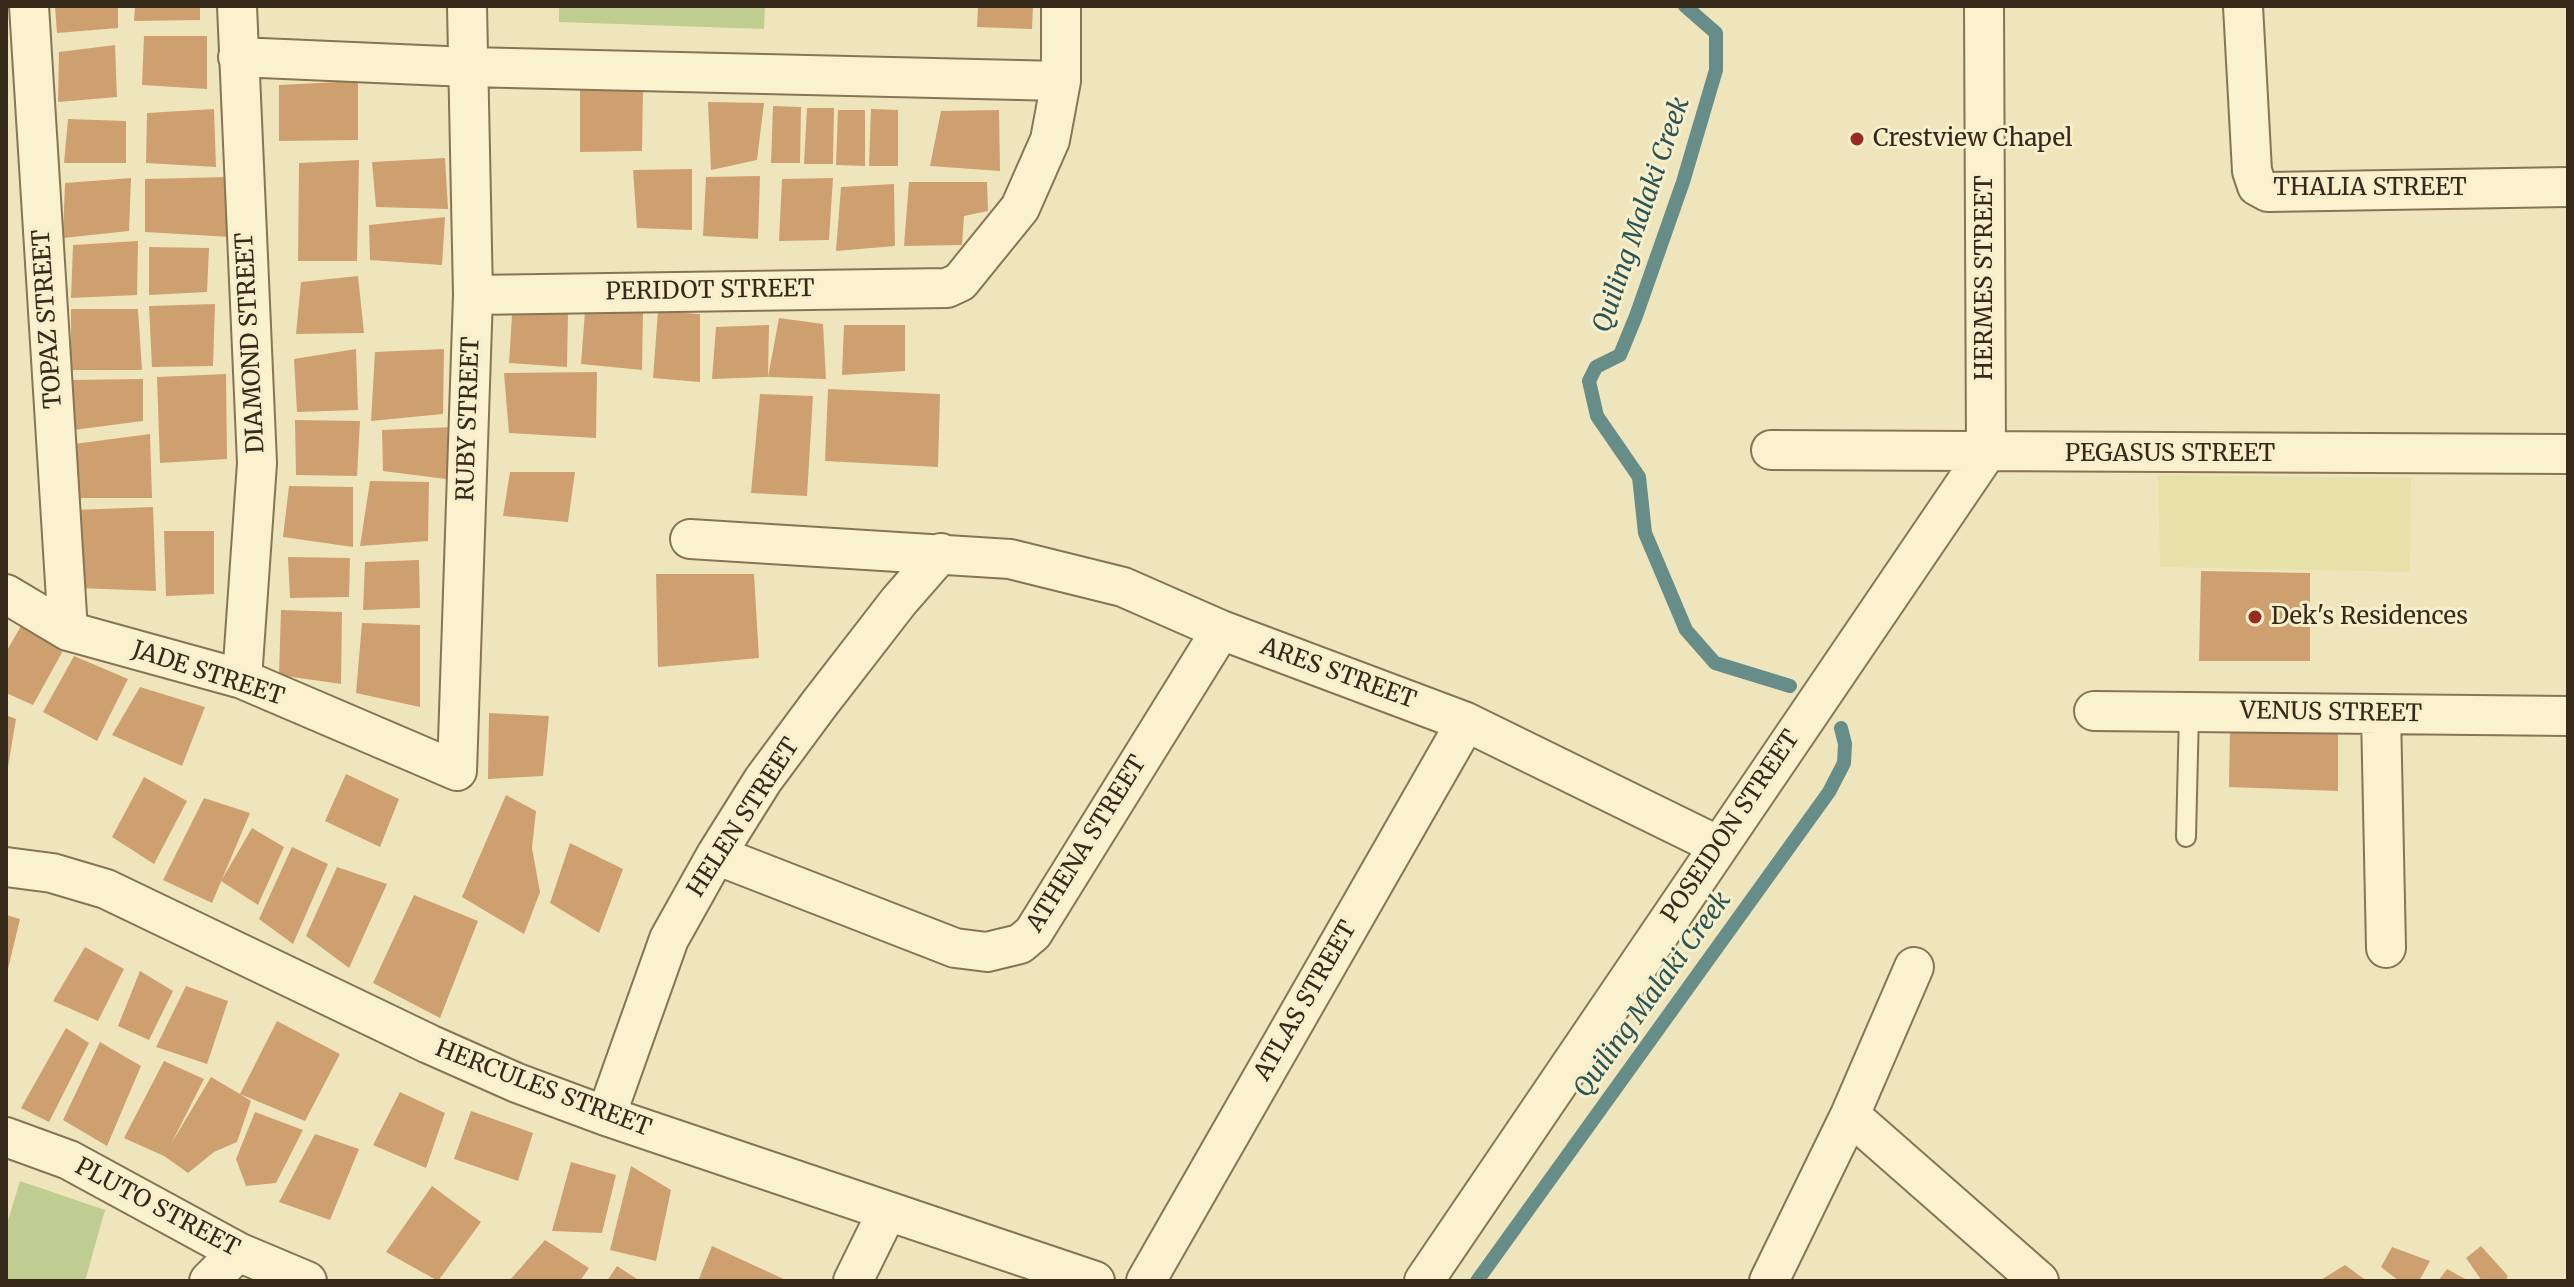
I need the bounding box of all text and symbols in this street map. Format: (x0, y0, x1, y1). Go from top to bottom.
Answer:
water label: Quiling Malaki Creek (1587, 93, 1697, 337)
place label: Crestview Chapel (1873, 125, 2072, 153)
marker: Crestview Chapel (1848, 130, 1866, 148)
street label: THALIA STREET (2273, 174, 2467, 202)
street label: HERMES STREET (1971, 175, 1999, 381)
street label: TOPAZ STREET (27, 228, 69, 410)
street label: DIAMOND STREET (231, 232, 271, 454)
street label: PERIDOT STREET (605, 275, 815, 307)
street label: RUBY STREET (452, 336, 486, 502)
street label: PEGASUS STREET (2065, 440, 2275, 468)
place label: Dek's Residences (2271, 603, 2468, 631)
marker: Dek's Residences (2246, 608, 2264, 626)
street label: ARES STREET (1256, 633, 1420, 715)
street label: JADE STREET (128, 636, 288, 712)
street label: VENUS STREET (2240, 697, 2422, 729)
street label: POSEIDON STREET (1656, 725, 1806, 929)
street label: HELEN STREET (682, 733, 806, 903)
street label: ATHENA STREET (1021, 751, 1153, 937)
water label: Quiling Malaki Creek (1568, 886, 1738, 1104)
street label: ATLAS STREET (1249, 916, 1363, 1086)
street label: HERCULES STREET (431, 1035, 655, 1143)
street label: PLUTO STREET (70, 1153, 244, 1263)

